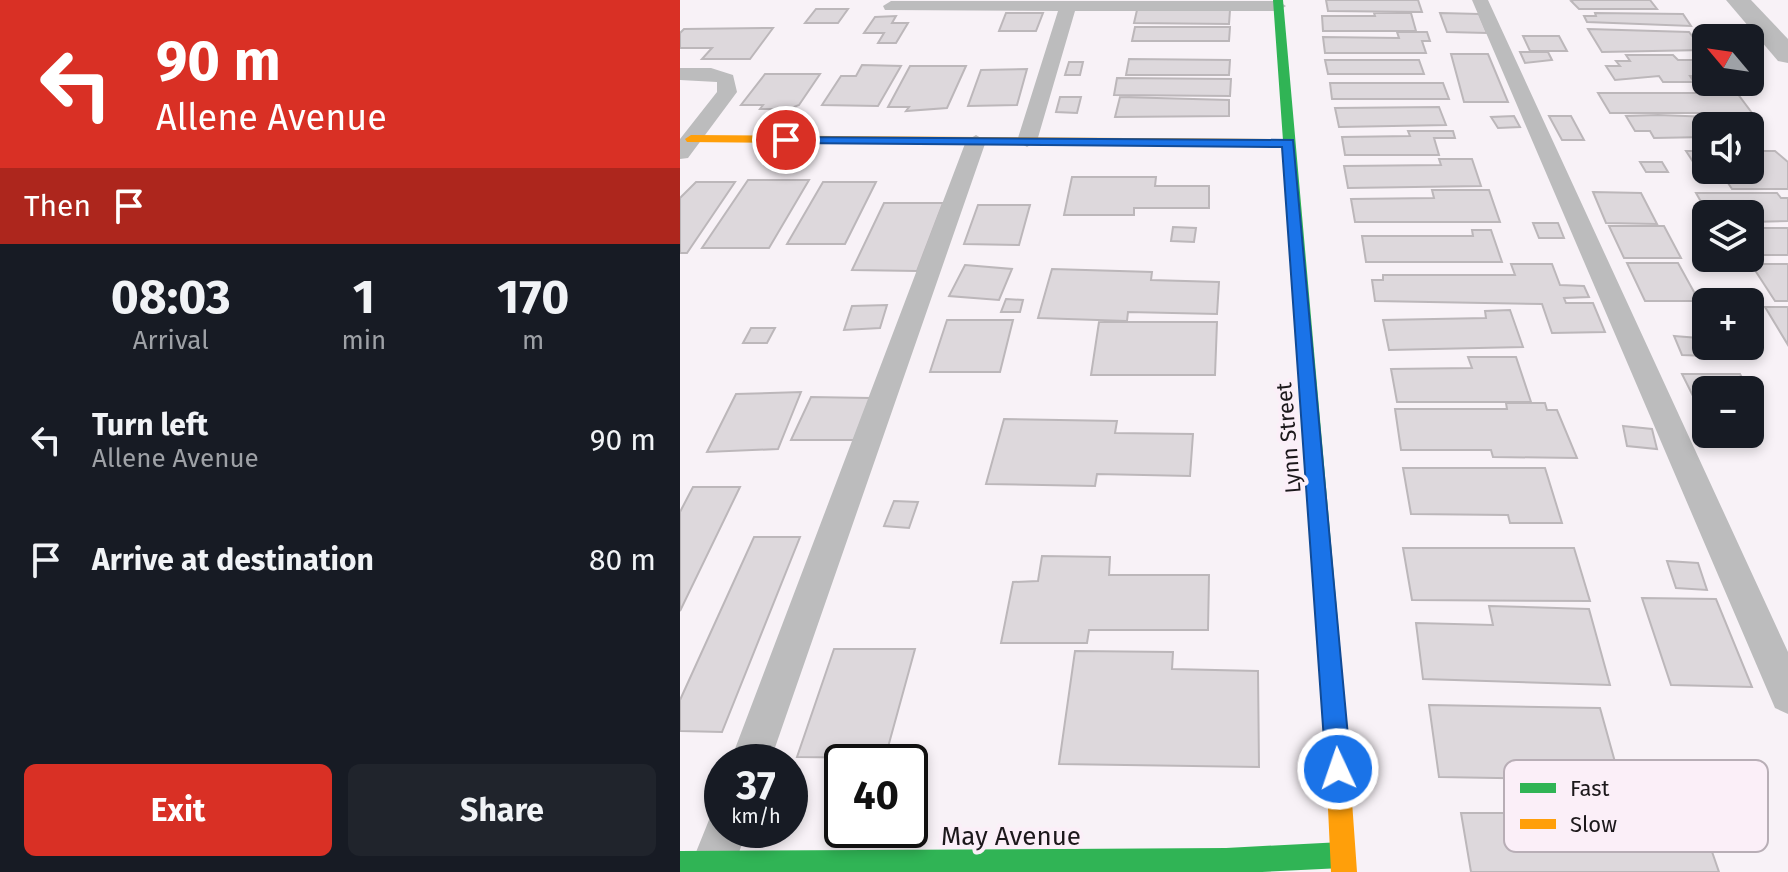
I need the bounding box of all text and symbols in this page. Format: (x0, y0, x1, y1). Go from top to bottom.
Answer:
north arrow (1692, 24, 1764, 96)
map controls (1692, 24, 1764, 448)
text: 90 m (156, 28, 281, 95)
icon: left (24, 32, 128, 136)
text: Allene Avenue (156, 96, 387, 140)
pin (752, 106, 820, 174)
button: sound (1692, 112, 1764, 184)
icon: arrive (764, 118, 808, 162)
icon: arrive (107, 184, 151, 228)
text: Then (24, 188, 91, 224)
button: layers (1692, 200, 1764, 272)
text: 08:03 (111, 268, 231, 326)
text: 1 (353, 268, 375, 326)
text: 170 (497, 268, 569, 326)
button: + (1692, 288, 1764, 360)
text: Arrival (133, 325, 209, 356)
text: min (341, 325, 386, 356)
text: m (522, 325, 544, 356)
button: − (1692, 376, 1764, 448)
street label: Lynn Street (1270, 381, 1307, 495)
text: Turn left (92, 407, 208, 443)
icon: left (24, 418, 68, 462)
text: 90 m (590, 422, 656, 458)
text: Allene Avenue (92, 443, 259, 474)
icon: arrive (24, 538, 68, 582)
text: Arrive at destination (92, 542, 374, 578)
text: 80 m (589, 542, 656, 578)
position arrow (1296, 727, 1380, 811)
speed limit sign: 40 (824, 744, 928, 848)
legend (1504, 760, 1768, 852)
text: 37 (736, 762, 776, 810)
button: Exit (24, 764, 332, 856)
button: Share (348, 764, 656, 856)
text: Fast (1570, 775, 1610, 802)
text: km/h (731, 804, 781, 828)
text: Slow (1570, 811, 1617, 838)
street label: May Avenue (941, 821, 1081, 852)

